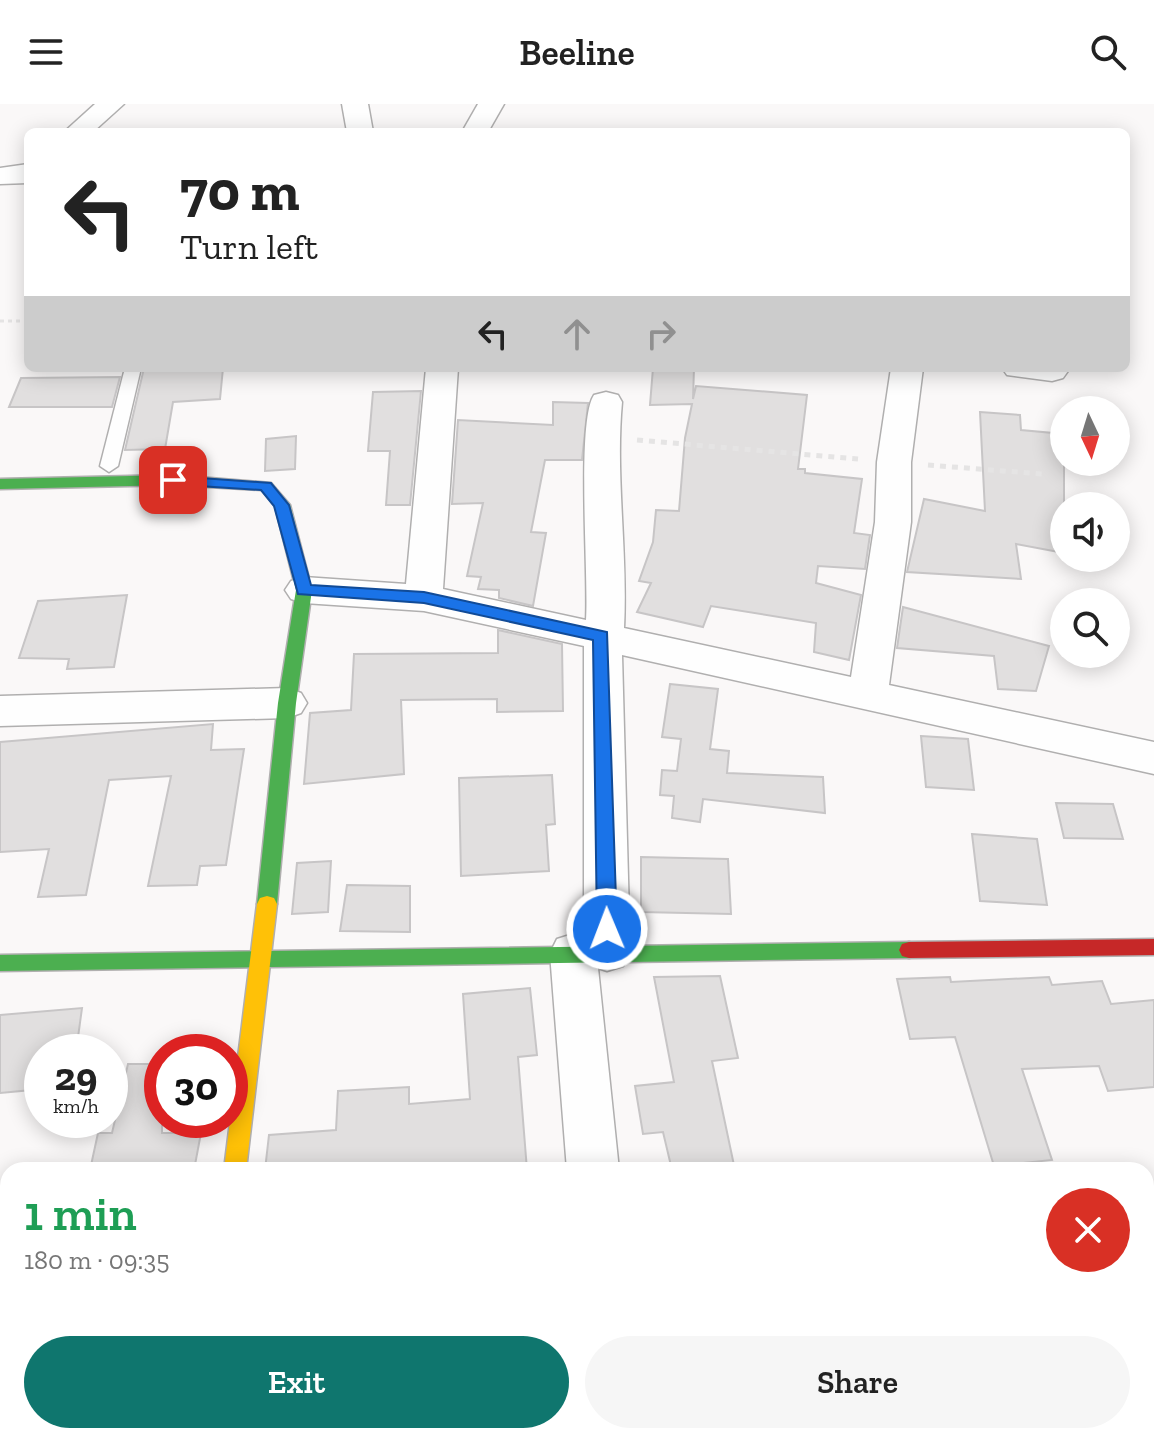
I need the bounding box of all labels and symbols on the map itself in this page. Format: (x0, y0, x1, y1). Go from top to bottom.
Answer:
north arrow (1050, 396, 1130, 476)
pin (139, 446, 207, 514)
position arrow (565, 887, 649, 971)
speed limit sign: 30 (144, 1034, 248, 1138)

